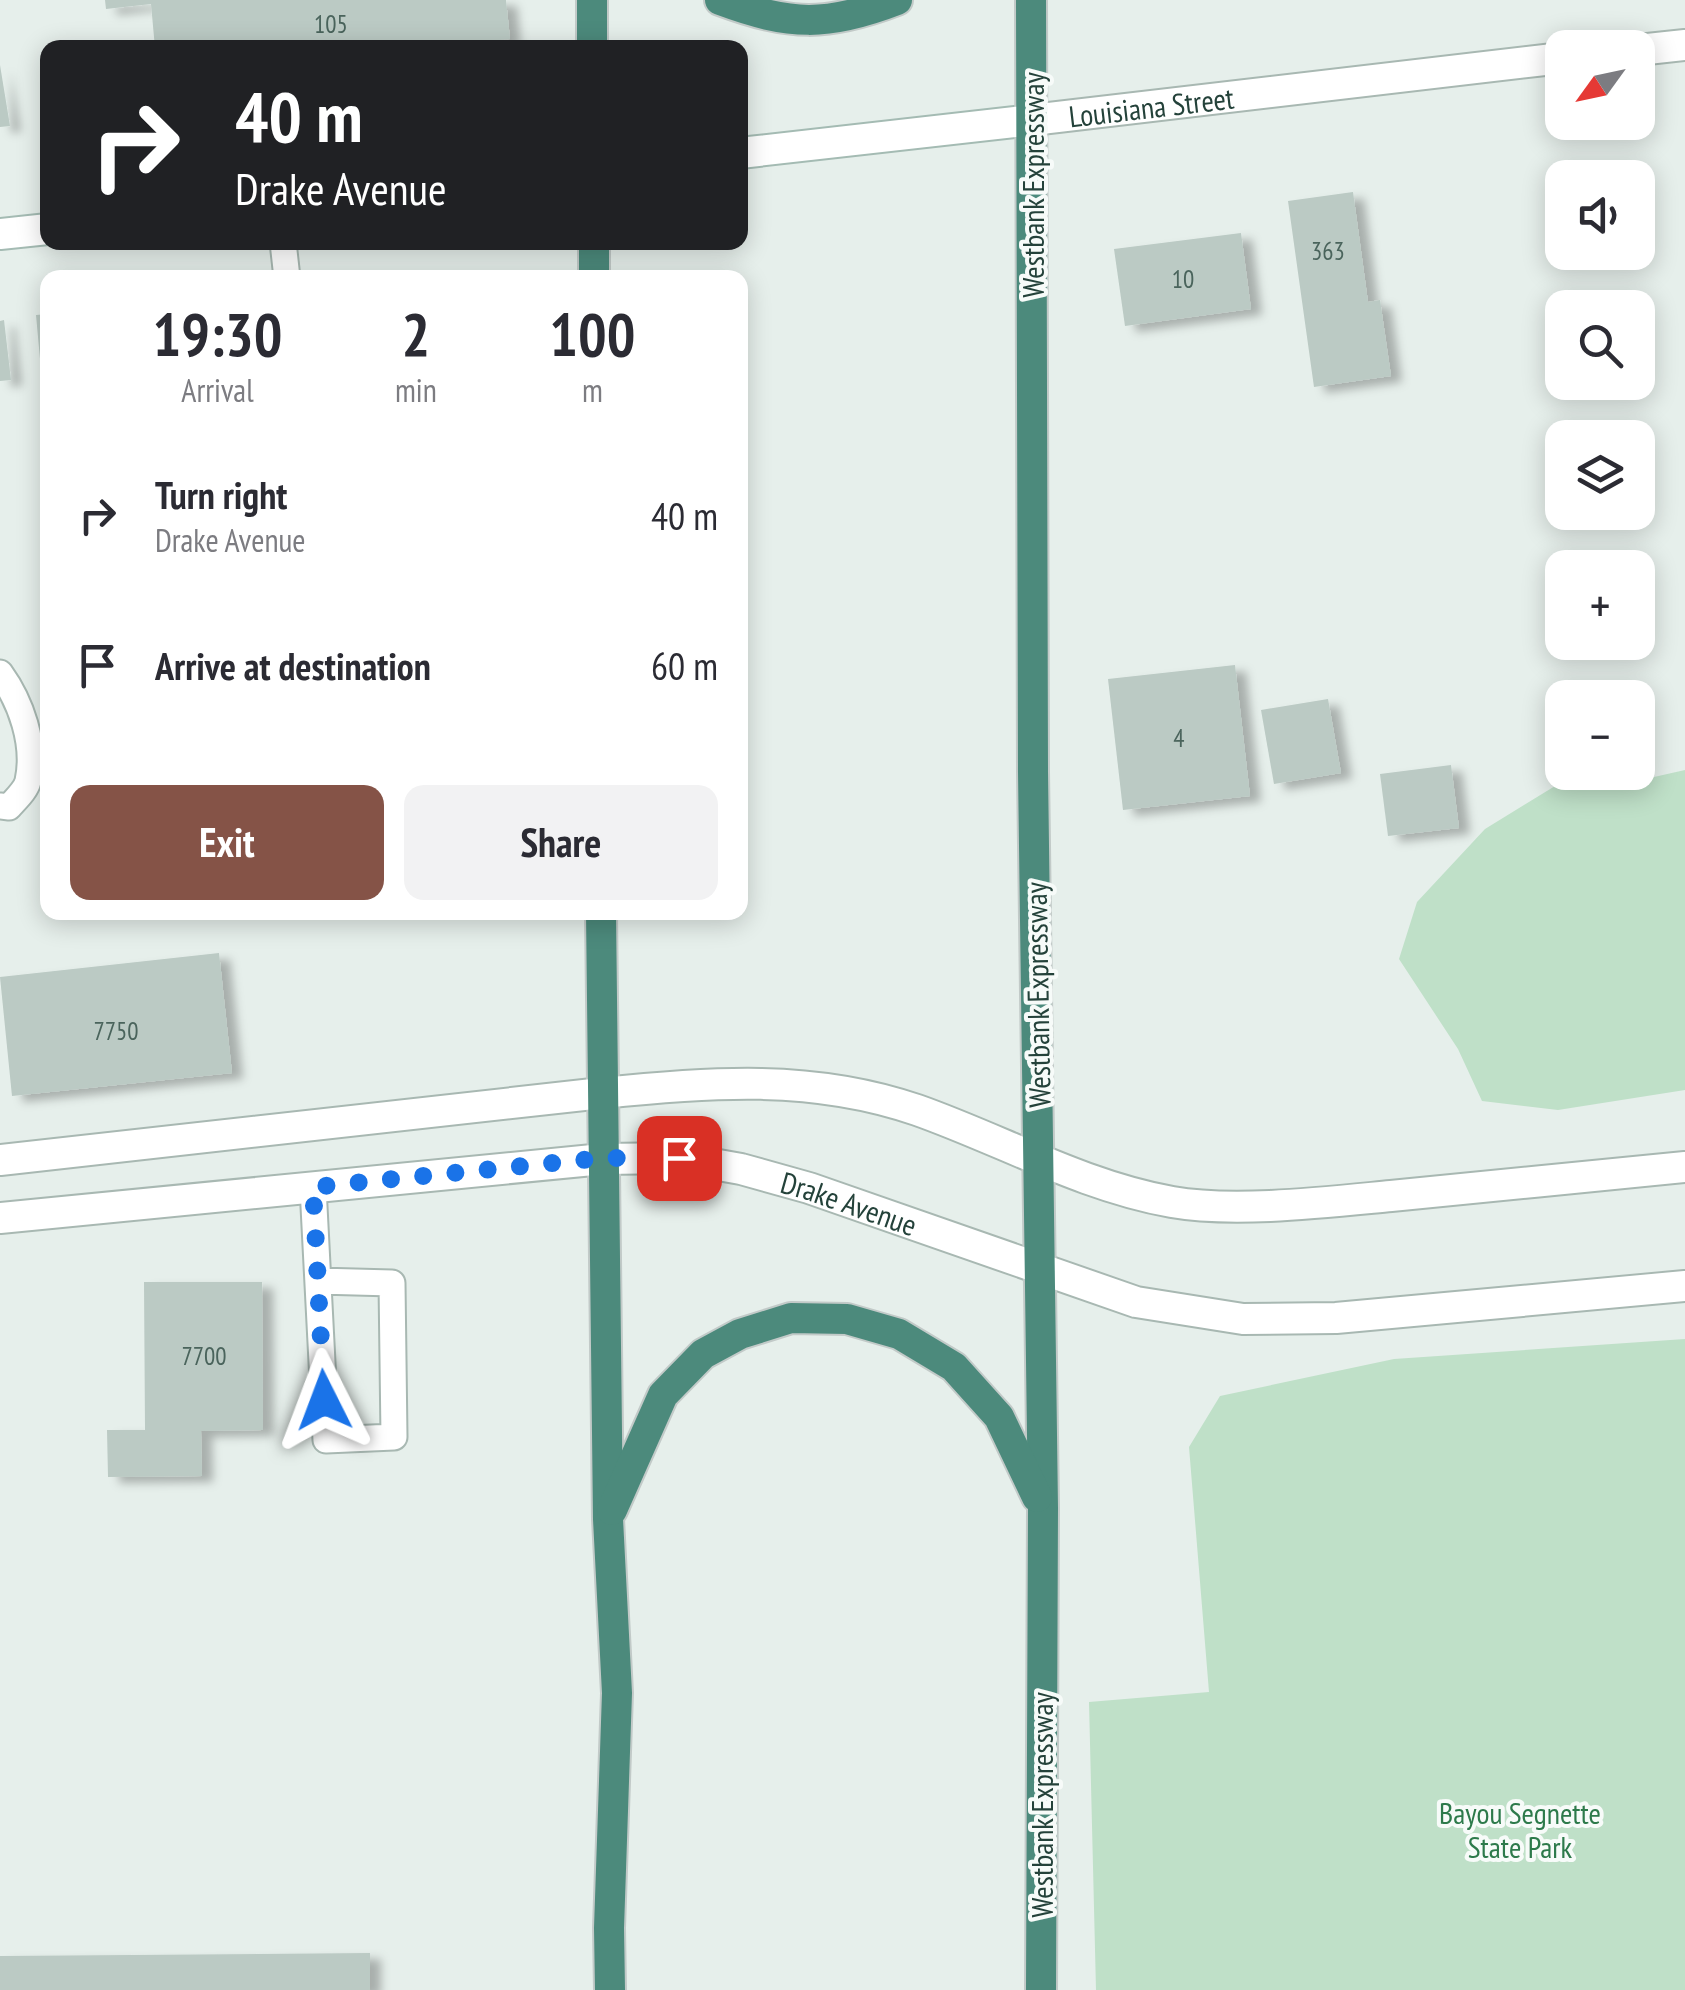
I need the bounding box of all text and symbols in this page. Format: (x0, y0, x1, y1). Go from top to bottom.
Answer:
house number: 105 (314, 8, 348, 40)
north arrow (1545, 30, 1655, 140)
map controls (1545, 30, 1655, 790)
text: 40 m (235, 71, 363, 161)
street label: Westbank Expressway (1013, 72, 1052, 298)
street label: Louisiana Street (1066, 77, 1237, 135)
icon: right (70, 80, 200, 210)
text: Drake Avenue (235, 159, 447, 217)
button: sound (1545, 160, 1655, 270)
house number: 363 (1311, 235, 1345, 267)
house number: 10 (1172, 263, 1194, 295)
button: search (1545, 290, 1655, 400)
text: 19:30 (153, 295, 282, 373)
text: 2 (402, 295, 430, 373)
text: 100 (549, 295, 635, 373)
text: Arrival (181, 369, 254, 411)
text: min (395, 369, 437, 411)
text: m (582, 369, 603, 411)
button: layers (1545, 420, 1655, 530)
text: Turn right (155, 470, 287, 519)
icon: right (70, 488, 125, 543)
text: 40 m (651, 491, 718, 540)
text: Drake Avenue (155, 519, 306, 561)
button: + (1545, 550, 1655, 660)
icon: arrive (70, 638, 125, 693)
text: Arrive at destination (155, 641, 431, 690)
text: 60 m (651, 641, 718, 690)
button: − (1545, 680, 1655, 790)
house number: 4 (1173, 722, 1185, 754)
button: Exit (70, 785, 384, 900)
button: Share (404, 785, 718, 900)
street label: Westbank Expressway (1016, 881, 1058, 1108)
house number: 7750 (93, 1015, 139, 1047)
pin (637, 1116, 722, 1201)
icon: arrive (652, 1131, 707, 1186)
street label: Drake Avenue (777, 1162, 922, 1244)
house number: 7700 (181, 1340, 227, 1372)
position arrow (272, 1348, 376, 1452)
street label: Westbank Expressway (1022, 1692, 1061, 1918)
park label: Bayou Segnette State Park (1439, 1793, 1601, 1866)

